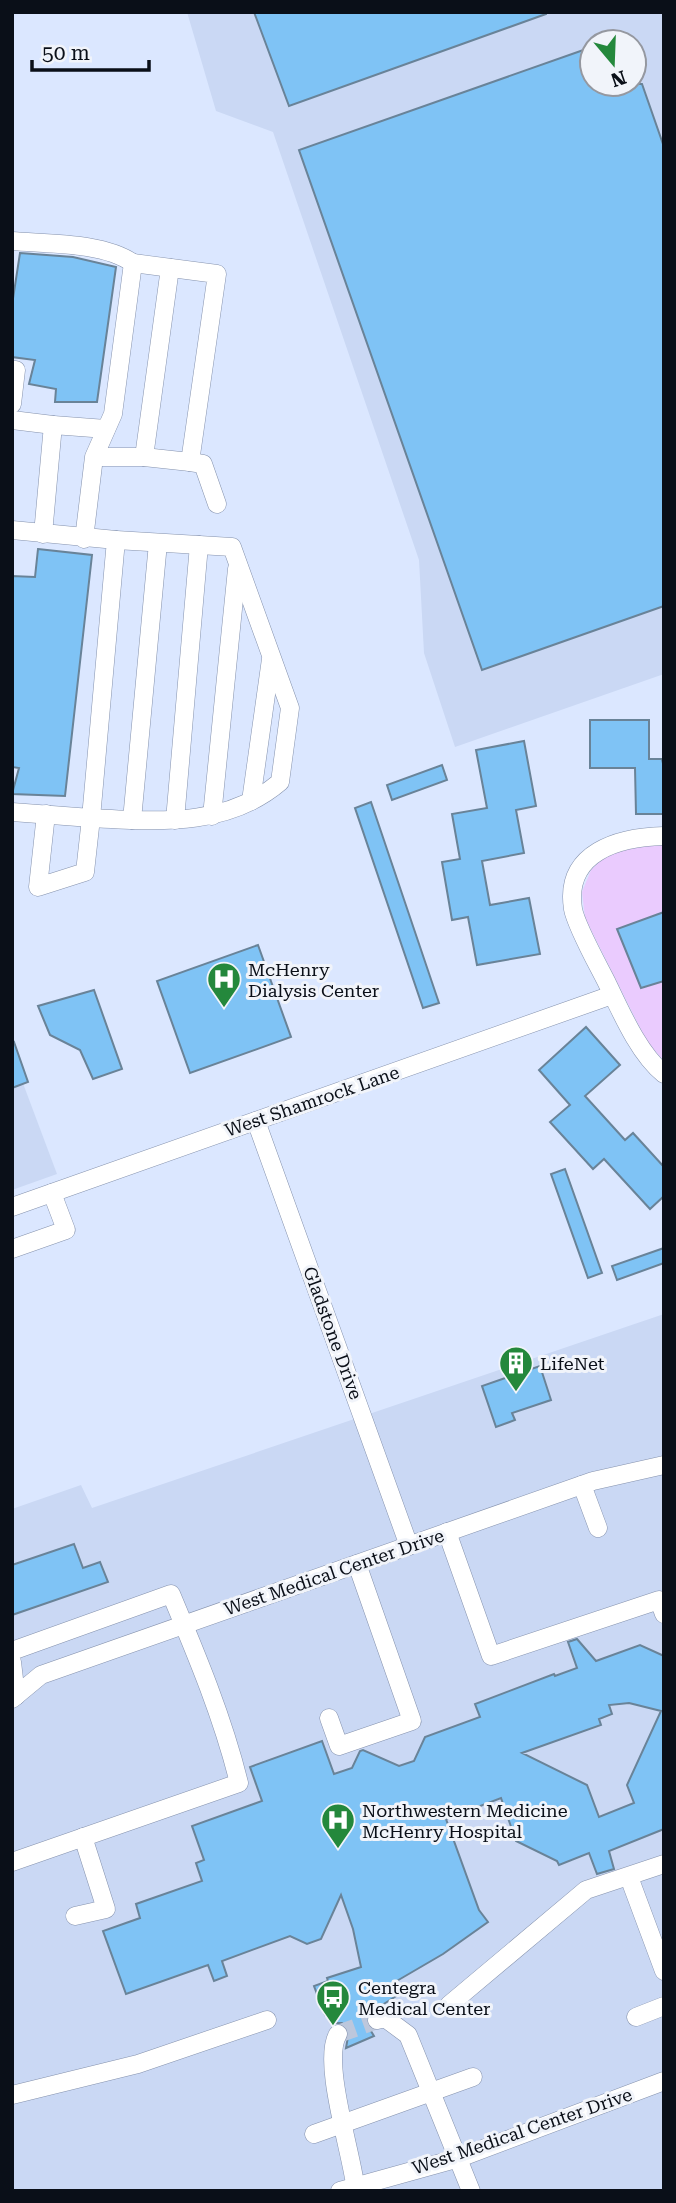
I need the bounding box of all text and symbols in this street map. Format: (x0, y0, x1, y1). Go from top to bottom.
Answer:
scale bar (32, 28, 149, 72)
north arrow (578, 28, 648, 98)
text: 50 m (42, 41, 90, 65)
text: N (607, 65, 629, 92)
place label: McHenry Dialysis Center (248, 959, 379, 1001)
hospital icon: McHenry Dialysis Center (205, 960, 243, 1009)
street label: West Shamrock Lane (222, 1061, 402, 1141)
street label: Gladstone Drive (299, 1264, 367, 1402)
building icon: LifeNet (497, 1344, 535, 1393)
place label: LifeNet (540, 1353, 605, 1374)
street label: West Medical Center Drive (221, 1524, 447, 1620)
place label: Northwestern Medicine McHenry Hospital (362, 1800, 568, 1842)
hospital icon: Northwestern Medicine McHenry Hospital (319, 1801, 357, 1850)
place label: Centegra Medical Center (358, 1977, 490, 2019)
bus stop icon: Centegra Medical Center (314, 1978, 352, 2027)
street label: West Medical Center Drive (409, 2083, 635, 2179)

